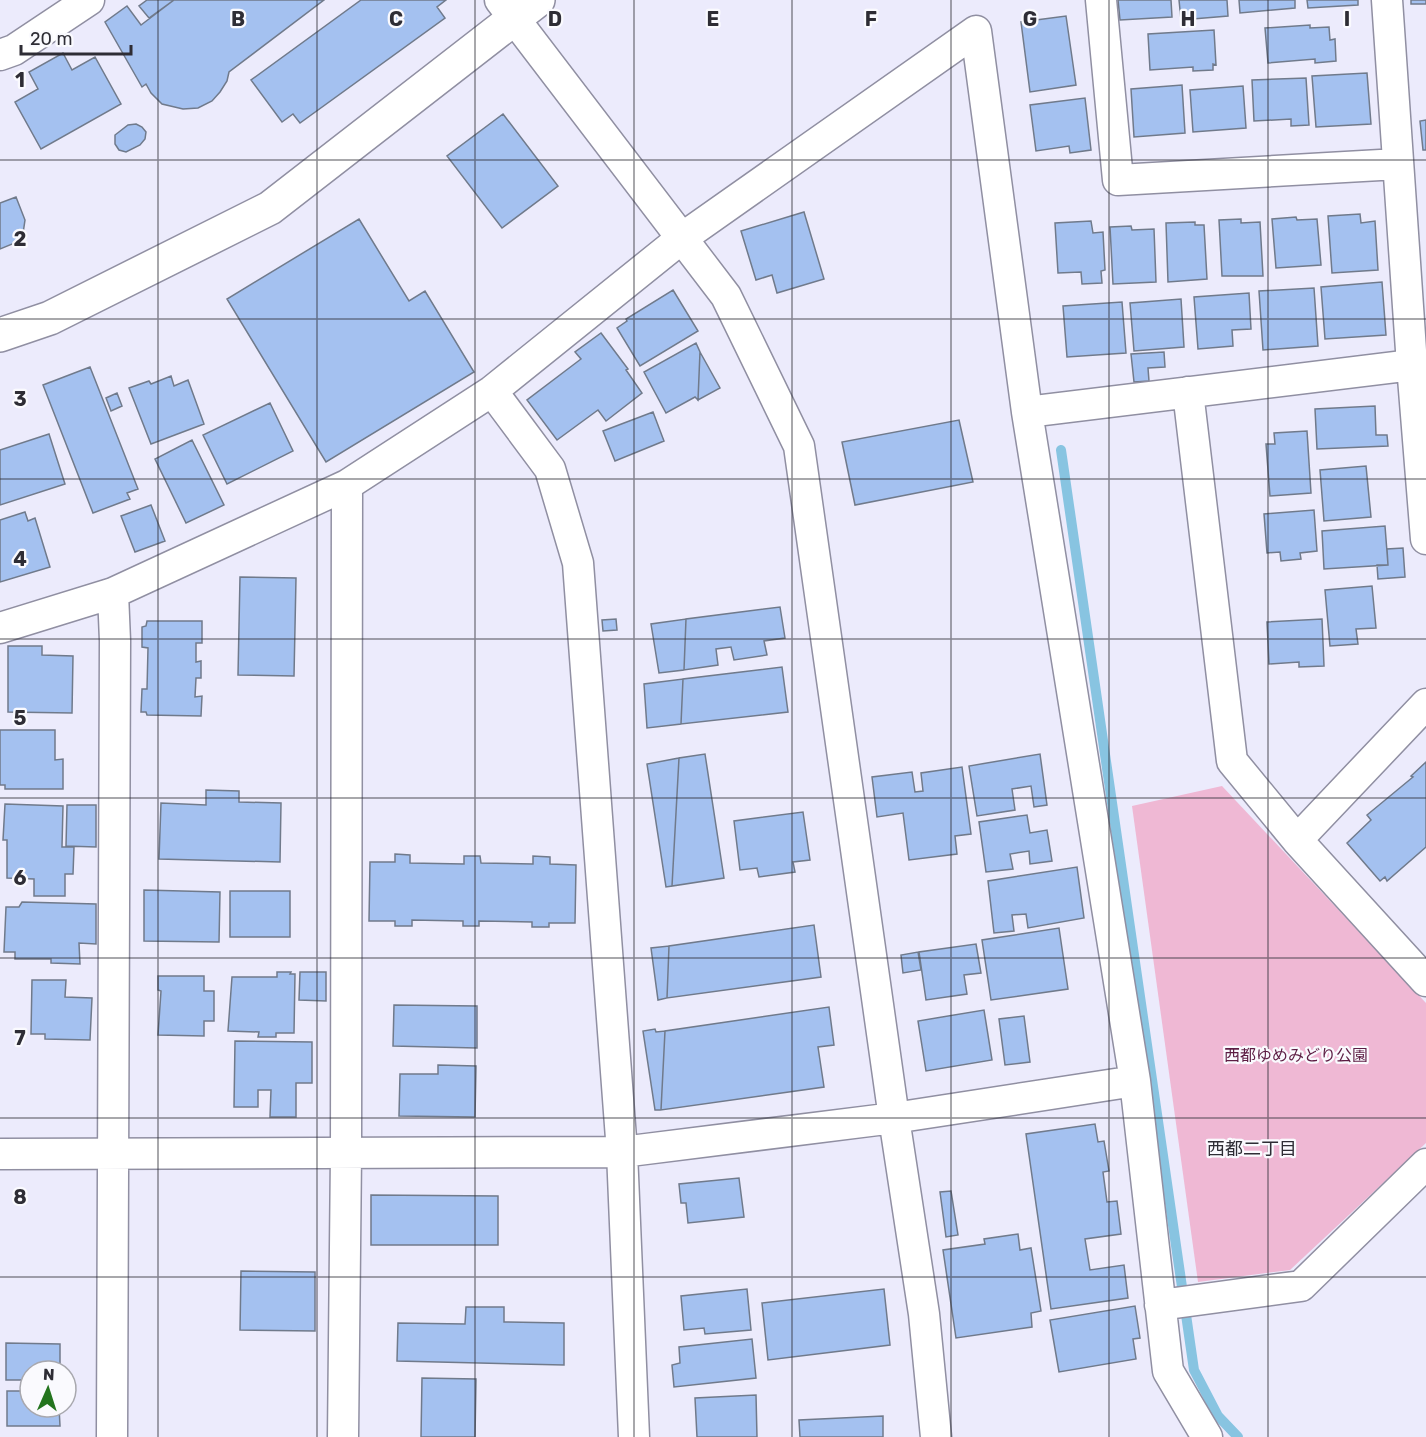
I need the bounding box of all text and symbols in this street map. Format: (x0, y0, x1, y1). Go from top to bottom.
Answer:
text: B (231, 7, 245, 31)
text: C (389, 7, 403, 31)
text: D (548, 7, 562, 31)
text: E (707, 7, 719, 31)
text: F (865, 7, 877, 31)
text: G (1023, 7, 1037, 31)
text: H (1181, 7, 1195, 31)
text: I (1344, 7, 1350, 31)
scale bar (21, 18, 130, 56)
text: 20 m (30, 28, 72, 50)
text: 1 (15, 68, 25, 92)
text: 2 (14, 227, 27, 251)
text: 3 (13, 387, 27, 411)
text: 4 (13, 547, 27, 571)
text: 5 (14, 706, 27, 730)
text: 6 (13, 866, 27, 890)
text: 7 (14, 1026, 26, 1050)
park label: 西都ゆめみどり公園 (1224, 1046, 1368, 1065)
district label: 西都二丁目 (1207, 1138, 1297, 1160)
text: 8 (13, 1185, 27, 1209)
north arrow (18, 1359, 78, 1419)
text: N (43, 1365, 55, 1384)

